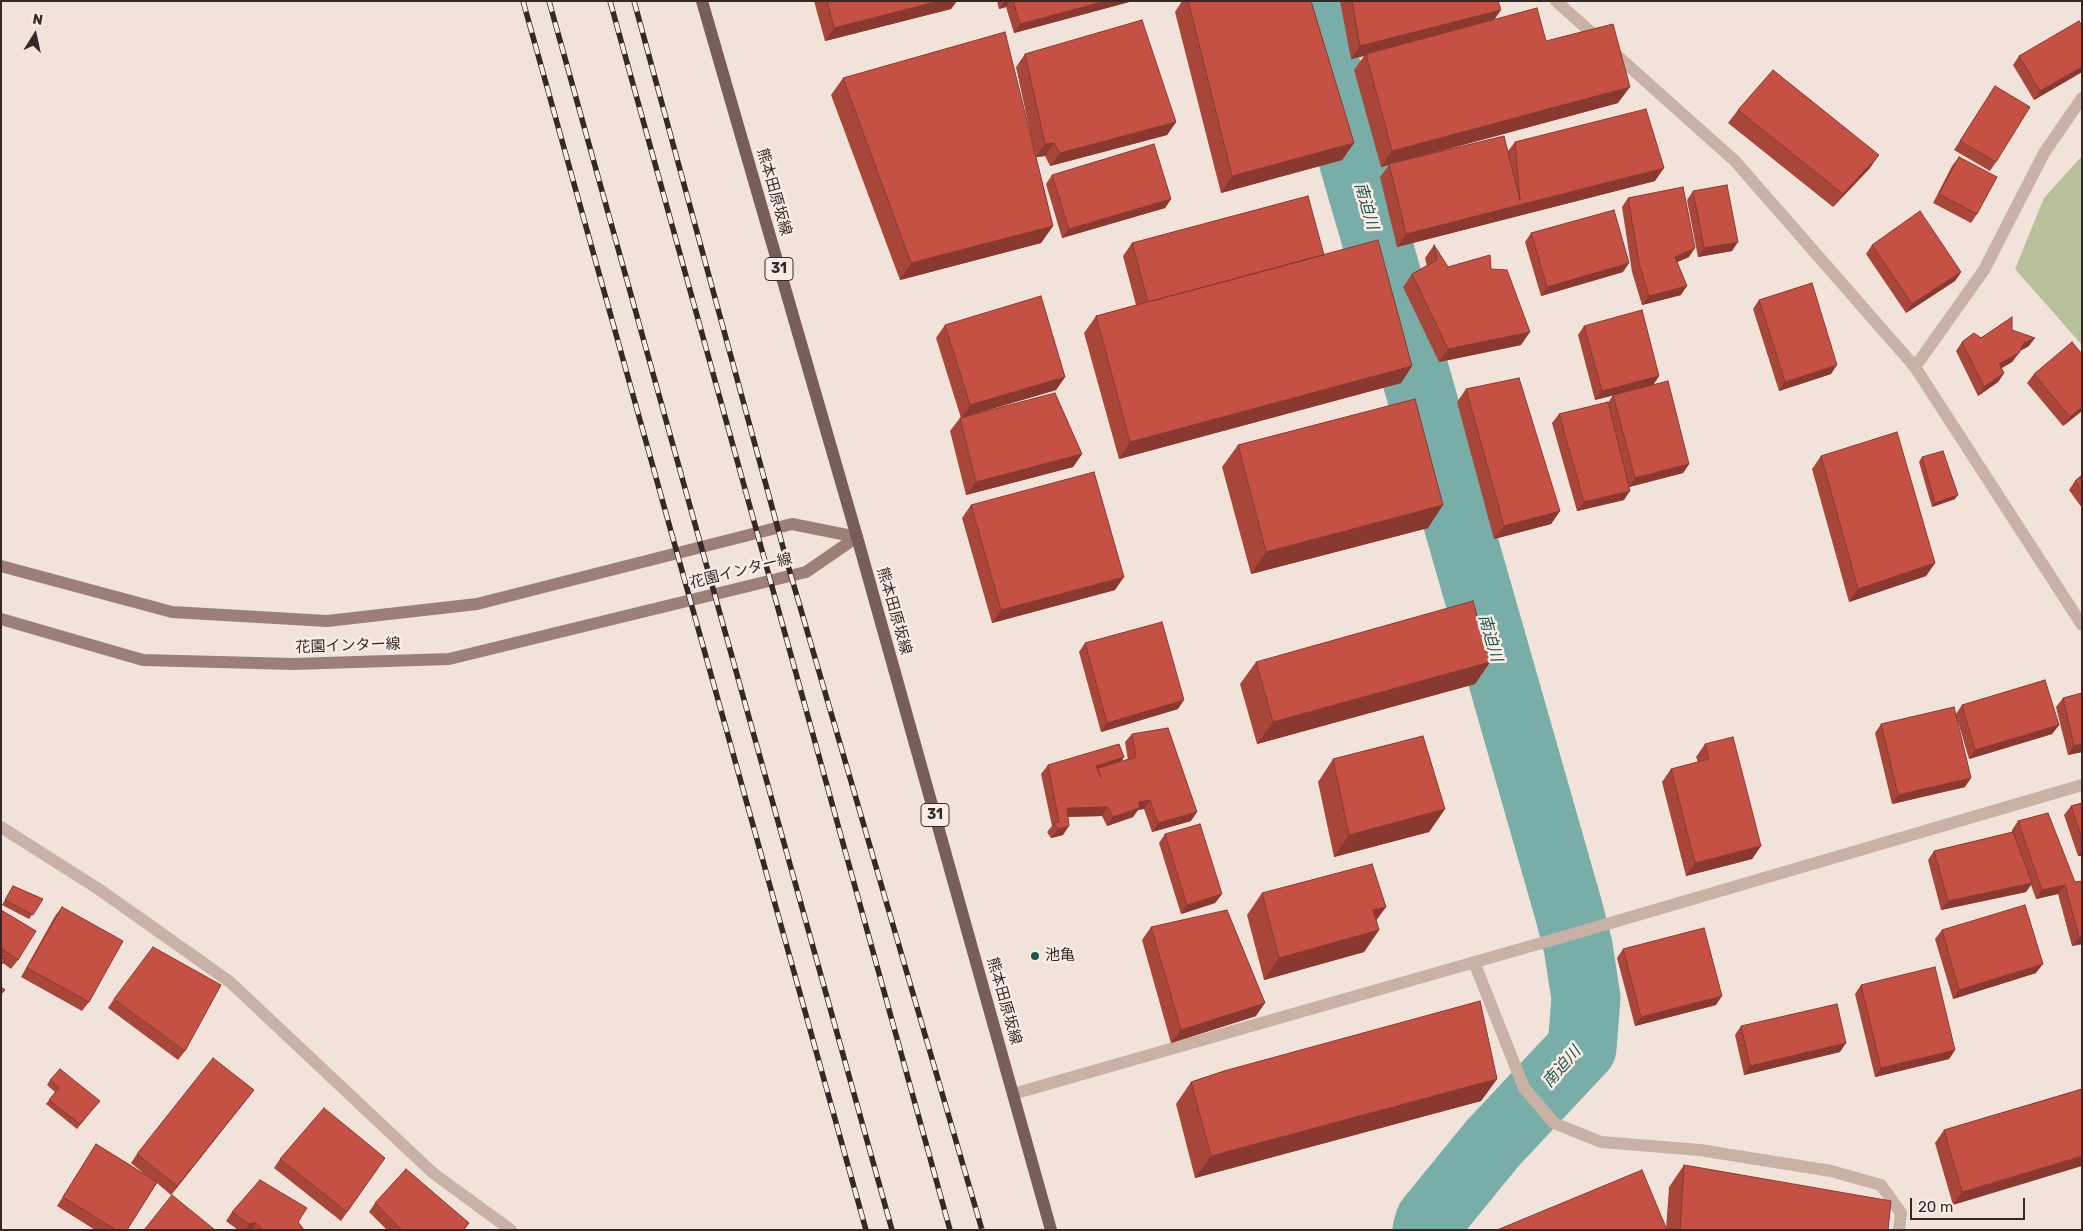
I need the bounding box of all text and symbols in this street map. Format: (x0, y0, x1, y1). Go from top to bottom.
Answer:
north arrow (10, 10, 60, 60)
text: N (31, 10, 44, 29)
street label: 熊本田原坂線 (753, 146, 795, 238)
water label: 南迫川 (1350, 180, 1382, 232)
road number: 31 (765, 258, 793, 280)
street label: 花園インター線 (688, 550, 794, 592)
street label: 熊本田原坂線 (873, 565, 915, 657)
water label: 南迫川 (1474, 612, 1506, 664)
street label: 花園インター線 (295, 635, 401, 657)
road number: 31 (921, 804, 949, 826)
place label: 池亀 (1045, 947, 1075, 965)
marker: 池亀 (1029, 950, 1041, 962)
street label: 熊本田原坂線 (983, 955, 1025, 1047)
water label: 南迫川 (1539, 1043, 1585, 1091)
scale bar (1913, 1188, 2028, 1220)
text: 20 m (1918, 1198, 1953, 1216)

